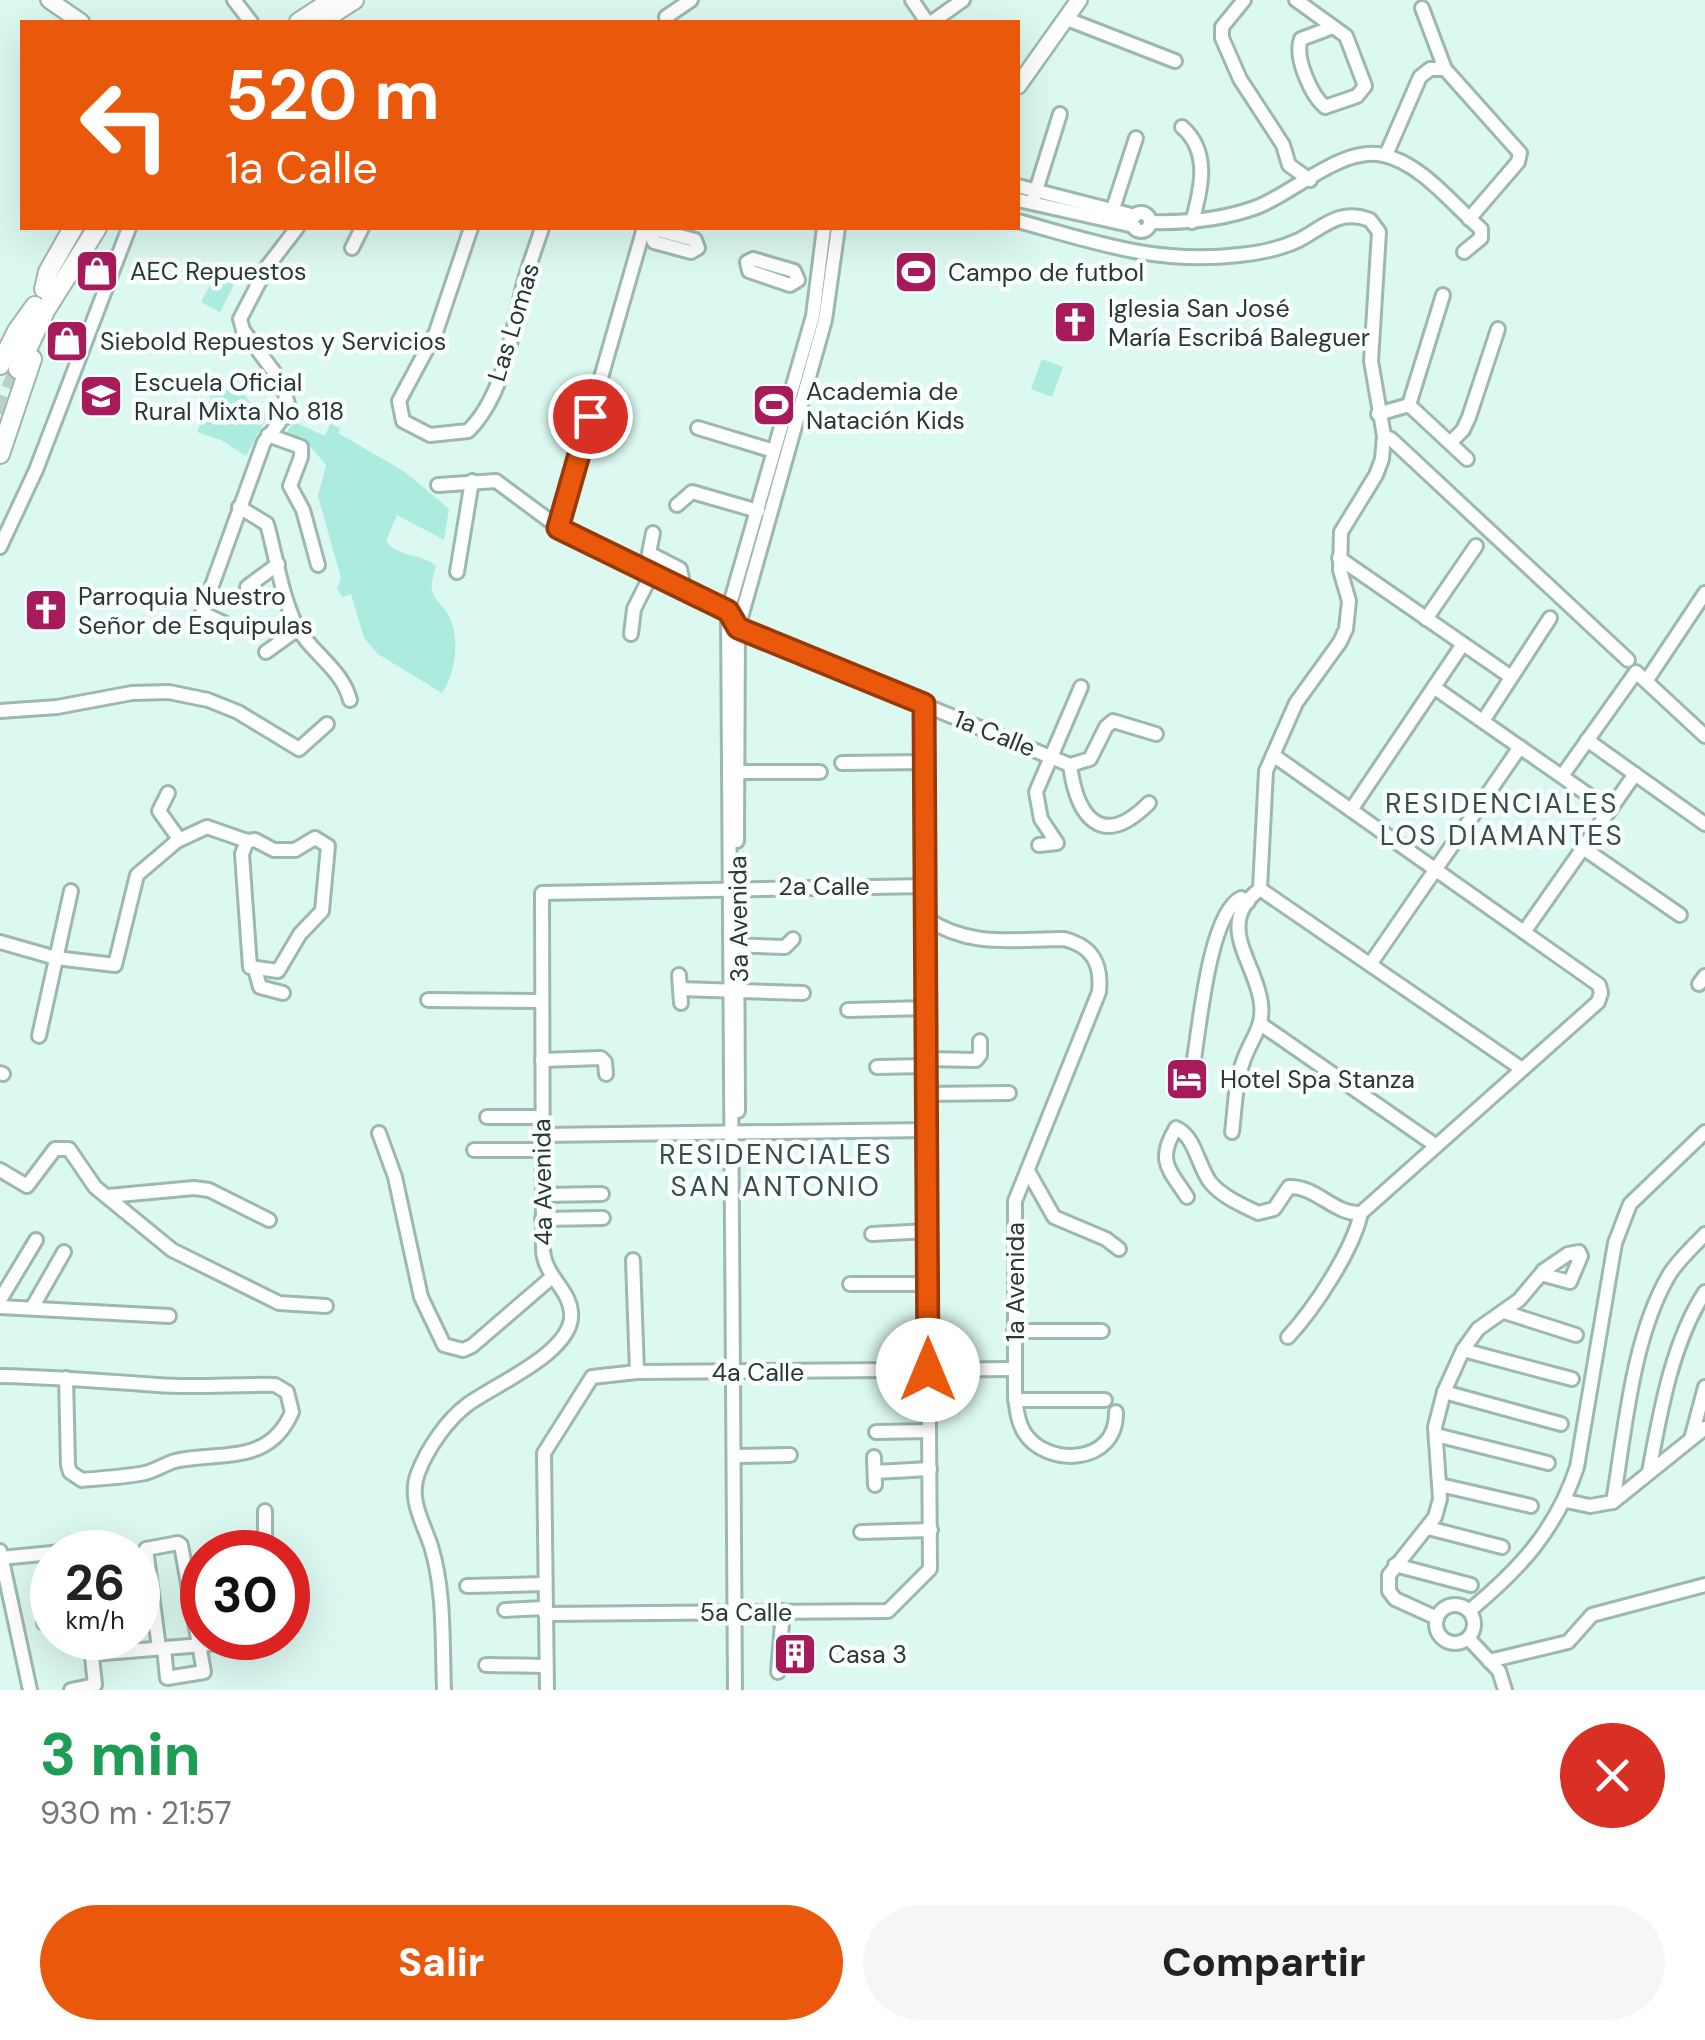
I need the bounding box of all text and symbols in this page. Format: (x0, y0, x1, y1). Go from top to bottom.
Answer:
text: 520 m (225, 50, 440, 141)
icon: left (60, 60, 190, 190)
text: 1a Calle (225, 138, 378, 197)
shop icon: AEC Repuestos (74, 248, 120, 294)
sports icon: Campo de futbol (893, 249, 939, 295)
place label: AEC Repuestos (130, 255, 307, 288)
place label: Campo de futbol (948, 256, 1144, 289)
street label: Las Lomas (480, 259, 547, 385)
place label: Iglesia San José María Escribá Baleguer (1108, 292, 1370, 354)
church icon: Iglesia San José María Escribá Baleguer (1052, 299, 1098, 345)
shop icon: Siebold Repuestos y Servicios (44, 318, 90, 364)
place label: Siebold Repuestos y Servicios (100, 325, 446, 358)
place label: Escuela Oficial Rural Mixta No 818 (134, 366, 344, 428)
school or university icon: Escuela Oficial Rural Mixta No 818 (78, 373, 124, 419)
pin (548, 374, 633, 459)
place label: Academia de Natación Kids (806, 375, 965, 437)
sports icon: Academia de Natación Kids (751, 382, 797, 428)
icon: arrive (563, 389, 618, 444)
place label: Parroquia Nuestro Señor de Esquipulas (78, 580, 313, 642)
church icon: Parroquia Nuestro Señor de Esquipulas (23, 587, 69, 633)
street label: 1a Calle (949, 702, 1040, 765)
district label: RESIDENCIALES LOS DIAMANTES (1380, 785, 1624, 854)
street label: 3a Avenida (721, 855, 756, 983)
street label: 2a Calle (778, 870, 870, 903)
hotel icon: Hotel Spa Stanza (1164, 1056, 1210, 1102)
place label: Hotel Spa Stanza (1220, 1063, 1415, 1096)
street label: 4a Avenida (525, 1118, 560, 1246)
district label: RESIDENCIALES SAN ANTONIO (659, 1136, 893, 1205)
street label: 1a Avenida (999, 1222, 1032, 1342)
position arrow (876, 1318, 980, 1422)
street label: 4a Calle (712, 1356, 804, 1389)
speed limit sign: 30 (180, 1530, 310, 1660)
text: 26 (65, 1550, 125, 1616)
street label: 5a Calle (700, 1596, 792, 1629)
text: km/h (65, 1604, 125, 1637)
building icon: Casa 3 (772, 1631, 818, 1677)
place label: Casa 3 (828, 1638, 907, 1671)
text: 3 min (40, 1715, 201, 1794)
button: close (1560, 1723, 1665, 1828)
text: 930 m · 21:57 (40, 1792, 232, 1834)
button: Salir (40, 1905, 843, 2020)
button: Compartir (863, 1905, 1665, 2020)

